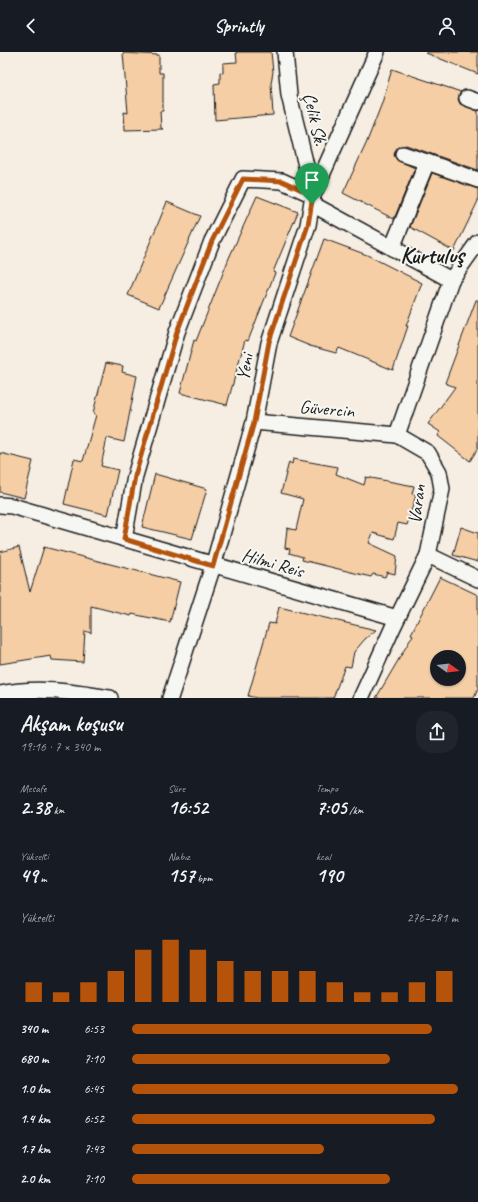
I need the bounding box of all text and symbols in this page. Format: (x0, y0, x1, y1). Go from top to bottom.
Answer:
icon: back (20, 15, 42, 37)
text: Sprintly (214, 15, 264, 37)
icon: person (436, 15, 458, 37)
street label: Çelik Sk. (297, 90, 333, 148)
pin (295, 163, 329, 204)
icon: arrive (301, 169, 323, 191)
district label: Kurtuluş (400, 241, 466, 270)
street label: Yeni (231, 349, 260, 383)
street label: Güvercin (299, 395, 356, 423)
street label: Varan (403, 483, 431, 525)
street label: Hilmi Reis (239, 543, 308, 584)
north arrow (430, 650, 466, 686)
map controls (430, 650, 466, 686)
text: Akşam koşusu (20, 710, 122, 738)
button: share (416, 711, 458, 753)
text: 19:16 · 7 × 340 m (20, 739, 101, 755)
text: Mesafe (20, 781, 46, 795)
text: Süre (168, 781, 185, 795)
text: Tempo (316, 781, 338, 795)
text: 2.38 (20, 795, 51, 820)
text: 16:52 (168, 795, 208, 820)
text: 7:05 (316, 795, 347, 820)
text: km (51, 803, 64, 817)
text: /km (347, 803, 364, 817)
text: Yükselti (20, 849, 49, 863)
text: Nabız (168, 849, 190, 863)
text: kcal (316, 849, 331, 863)
text: 49 (20, 863, 38, 888)
text: 157 (168, 863, 195, 888)
text: 190 (316, 863, 343, 888)
text: m (38, 871, 47, 885)
text: bpm (195, 871, 212, 885)
text: Yükselti (20, 910, 54, 926)
text: 276–281 m (407, 910, 458, 926)
text: 340 m (20, 1021, 48, 1037)
text: 6:53 (84, 1021, 104, 1037)
text: 680 m (20, 1051, 48, 1067)
text: 7:10 (84, 1051, 104, 1067)
text: 1.0 km (20, 1081, 50, 1097)
text: 6:45 (84, 1081, 104, 1097)
text: 1.4 km (20, 1111, 50, 1127)
text: 6:52 (84, 1111, 104, 1127)
text: 1.7 km (20, 1141, 50, 1157)
text: 7:43 (84, 1141, 104, 1157)
text: 2.0 km (20, 1171, 50, 1187)
text: 7:10 (84, 1171, 104, 1187)

